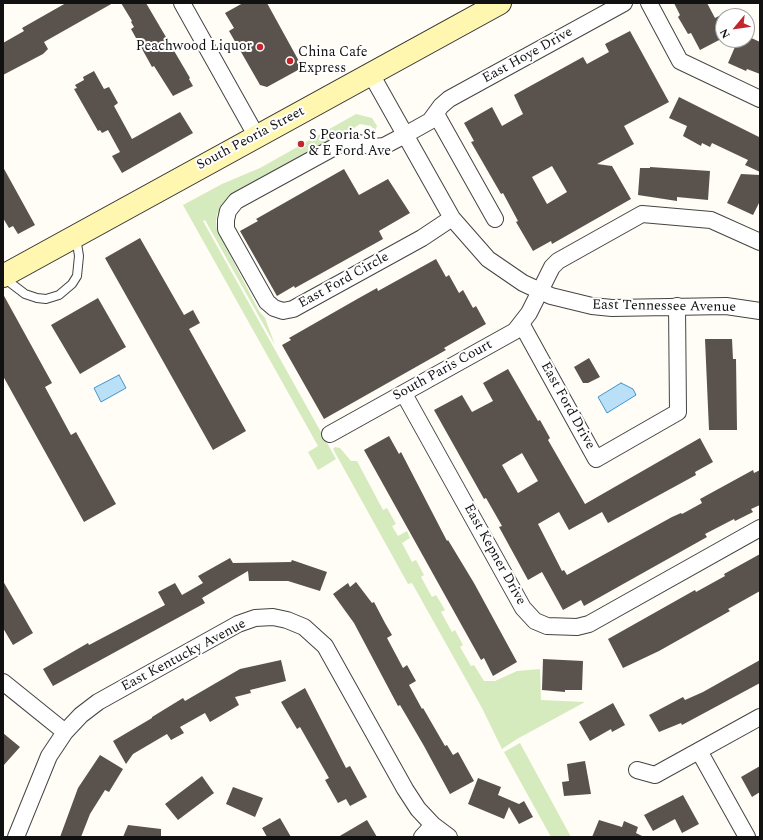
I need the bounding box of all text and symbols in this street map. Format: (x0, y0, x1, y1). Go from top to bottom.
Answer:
north arrow (715, 8, 755, 48)
street label: East Hoye Drive (480, 24, 576, 88)
text: N (715, 26, 735, 42)
place label: Peachwood Liquor (136, 39, 252, 55)
marker: Peachwood Liquor (255, 42, 265, 52)
place label: China Cafe Express (298, 45, 367, 78)
marker: China Cafe Express (285, 56, 295, 66)
street label: South Peoria Street (194, 103, 308, 175)
place label: S Peoria St & E Ford Ave (309, 128, 391, 160)
marker: S Peoria St & E Ford Ave (296, 139, 306, 149)
street label: East Ford Circle (296, 249, 392, 313)
street label: East Tennessee Avenue (592, 297, 736, 317)
street label: South Paris Court (390, 337, 496, 405)
street label: East Ford Drive (536, 359, 598, 453)
street label: East Kepner Drive (459, 501, 529, 609)
street label: East Kentucky Avenue (119, 616, 249, 696)

